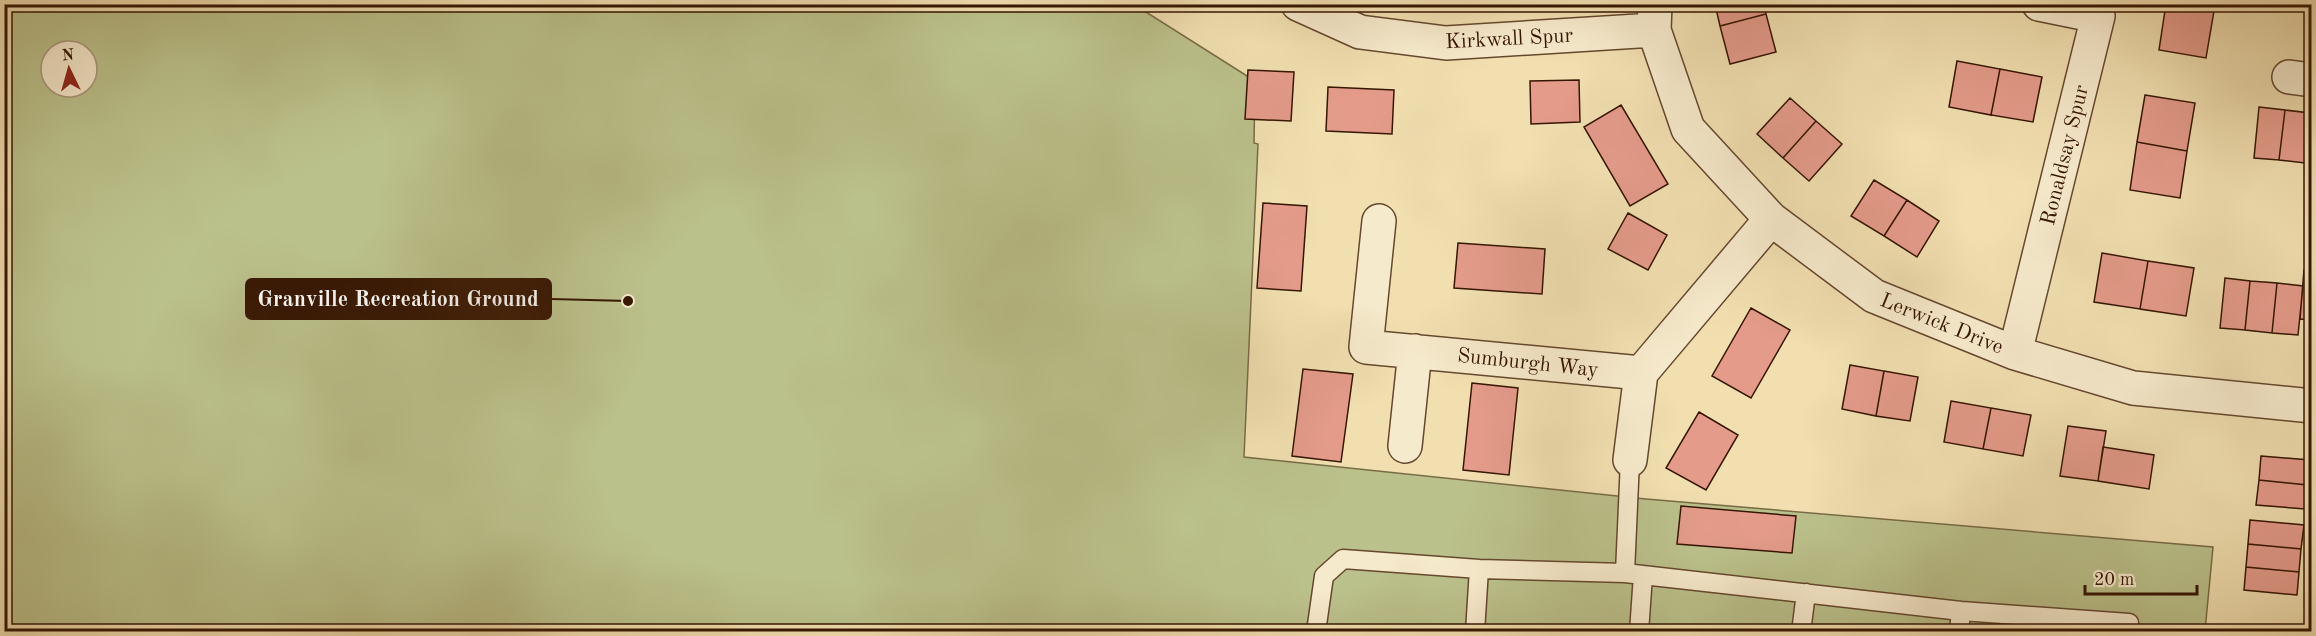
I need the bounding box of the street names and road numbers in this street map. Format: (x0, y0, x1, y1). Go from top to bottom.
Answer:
street label: Kirkwall Spur (1445, 26, 1574, 53)
street label: Ronaldsay Spur (2038, 83, 2093, 228)
street label: Lerwick Drive (1877, 290, 2006, 359)
street label: Sumburgh Way (1456, 346, 1600, 381)

